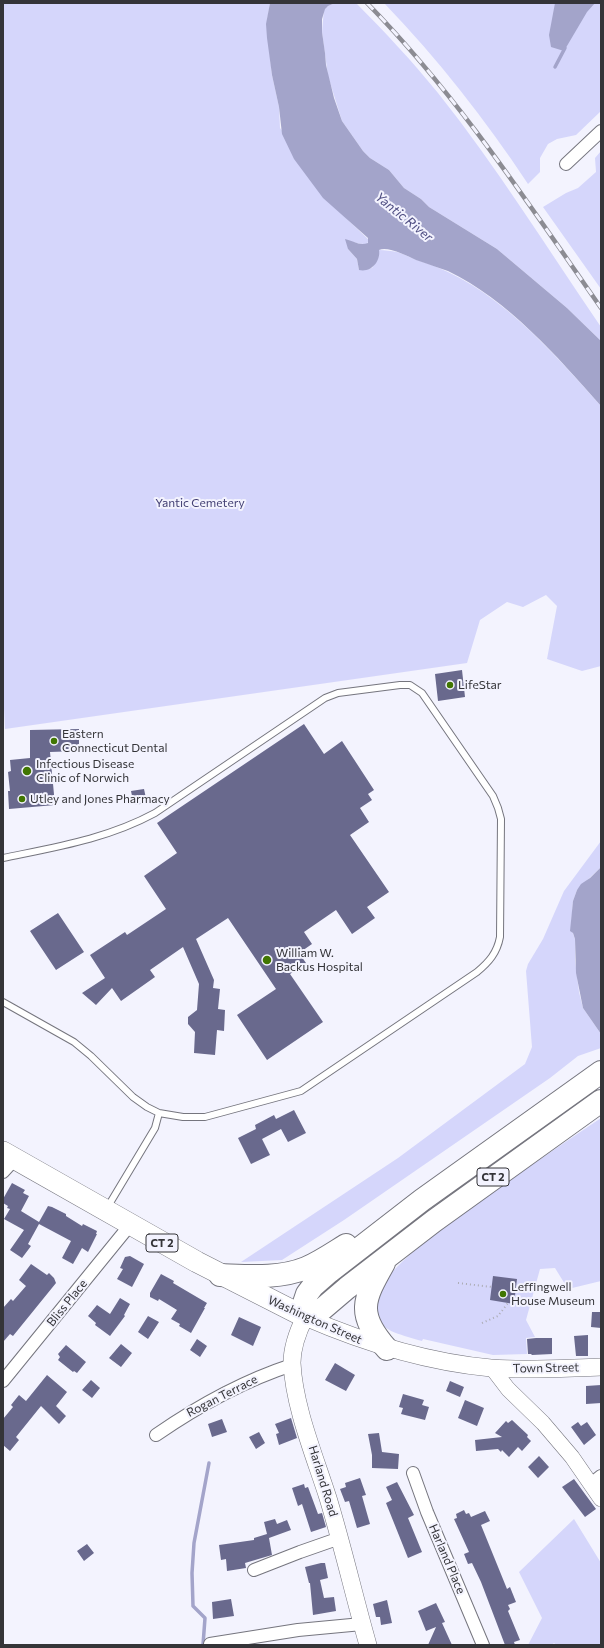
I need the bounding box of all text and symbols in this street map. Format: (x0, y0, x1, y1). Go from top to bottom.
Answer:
water label: Yantic River (372, 189, 436, 245)
park label: Yantic Cemetery (155, 496, 245, 510)
place label: LifeStar (458, 678, 502, 692)
marker: LifeStar (445, 680, 455, 690)
place label: Eastern Connecticut Dental (62, 727, 168, 755)
marker: Eastern Connecticut Dental (49, 736, 59, 746)
place label: Infectious Disease Clinic of Norwich (36, 757, 134, 785)
marker: Infectious Disease Clinic of Norwich (21, 765, 33, 777)
place label: Utley and Jones Pharmacy (30, 792, 170, 806)
marker: Utley and Jones Pharmacy (17, 794, 27, 804)
place label: William W. Backus Hospital (276, 946, 363, 974)
marker: William W. Backus Hospital (261, 954, 273, 966)
road number: CT 2 (477, 1168, 509, 1186)
road number: CT 2 (146, 1234, 178, 1252)
street label: Bliss Place (44, 1277, 90, 1329)
place label: Leffingwell House Museum (511, 1280, 595, 1308)
marker: Leffingwell House Museum (498, 1289, 508, 1299)
street label: Washington Street (266, 1293, 364, 1347)
street label: Town Street (513, 1360, 579, 1376)
street label: Rogan Terrace (184, 1372, 260, 1420)
street label: Harland Road (305, 1444, 341, 1518)
street label: Harland Place (426, 1522, 468, 1596)

